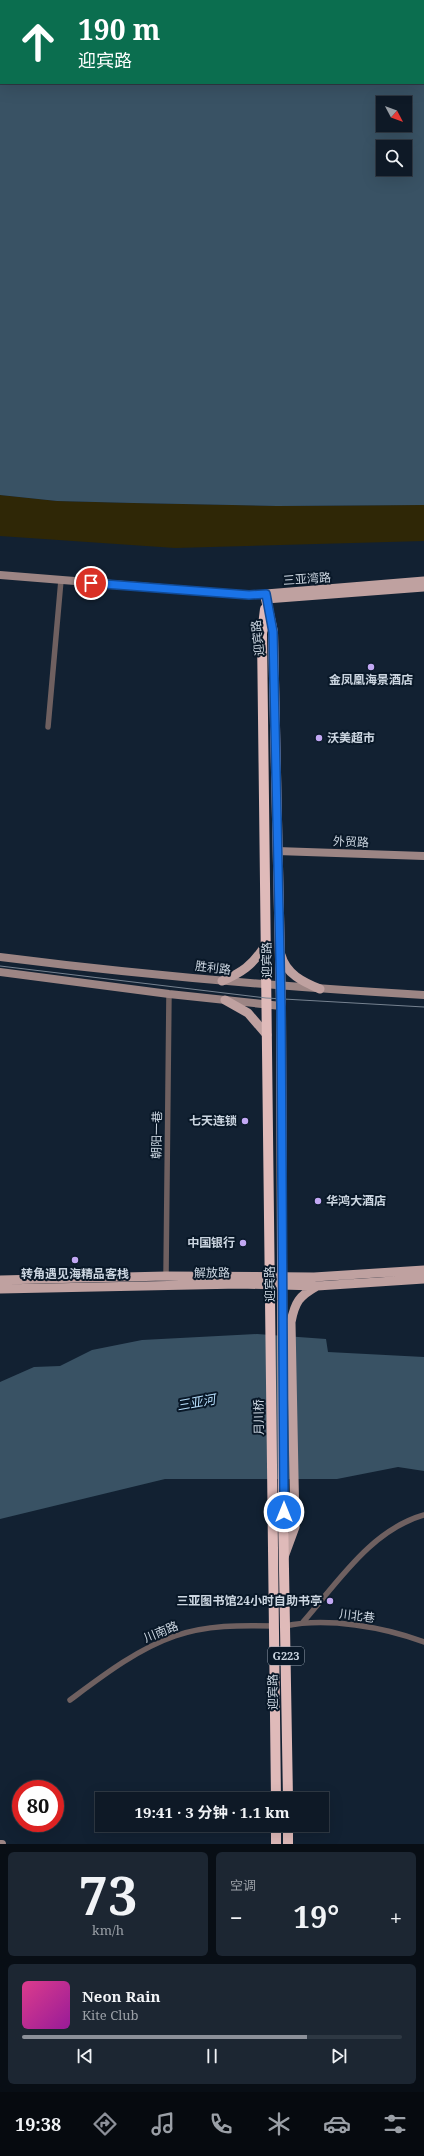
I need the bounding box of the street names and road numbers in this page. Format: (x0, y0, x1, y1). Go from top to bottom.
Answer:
street label: 三亚湾路 (282, 568, 332, 589)
street label: 迎宾路 (247, 619, 268, 657)
street label: 外贸路 (333, 832, 369, 851)
street label: 迎宾路 (258, 942, 275, 978)
street label: 胜利路 (194, 957, 232, 978)
street label: 朝阳一巷 (148, 1111, 165, 1159)
street label: 解放路 (194, 1264, 230, 1281)
street label: 迎宾路 (261, 1266, 278, 1302)
street label: 月川桥 (250, 1399, 267, 1435)
street label: 川北巷 (338, 1605, 376, 1626)
street label: 川南路 (141, 1617, 181, 1646)
road number: G223 (268, 1647, 304, 1665)
street label: 迎宾路 (264, 1674, 281, 1710)

